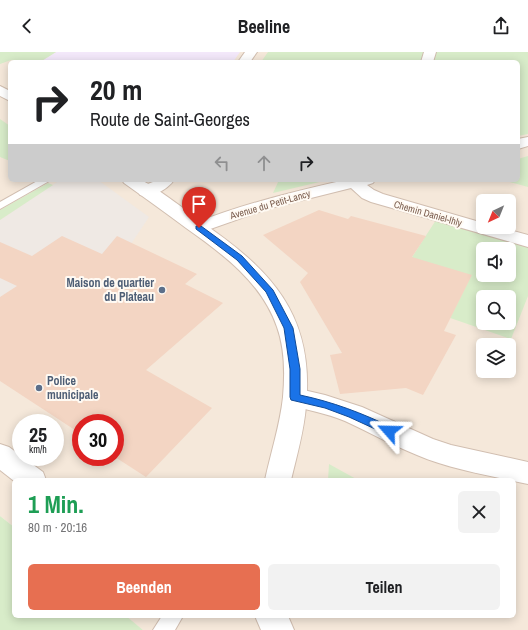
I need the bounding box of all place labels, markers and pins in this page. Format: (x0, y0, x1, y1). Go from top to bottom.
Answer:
pin (182, 187, 216, 228)
place label: Maison de quartier du Plateau (67, 275, 154, 305)
marker: Maison de quartier du Plateau (157, 285, 167, 295)
place label: Police municipale (47, 373, 99, 403)
marker: Police municipale (34, 383, 44, 393)

